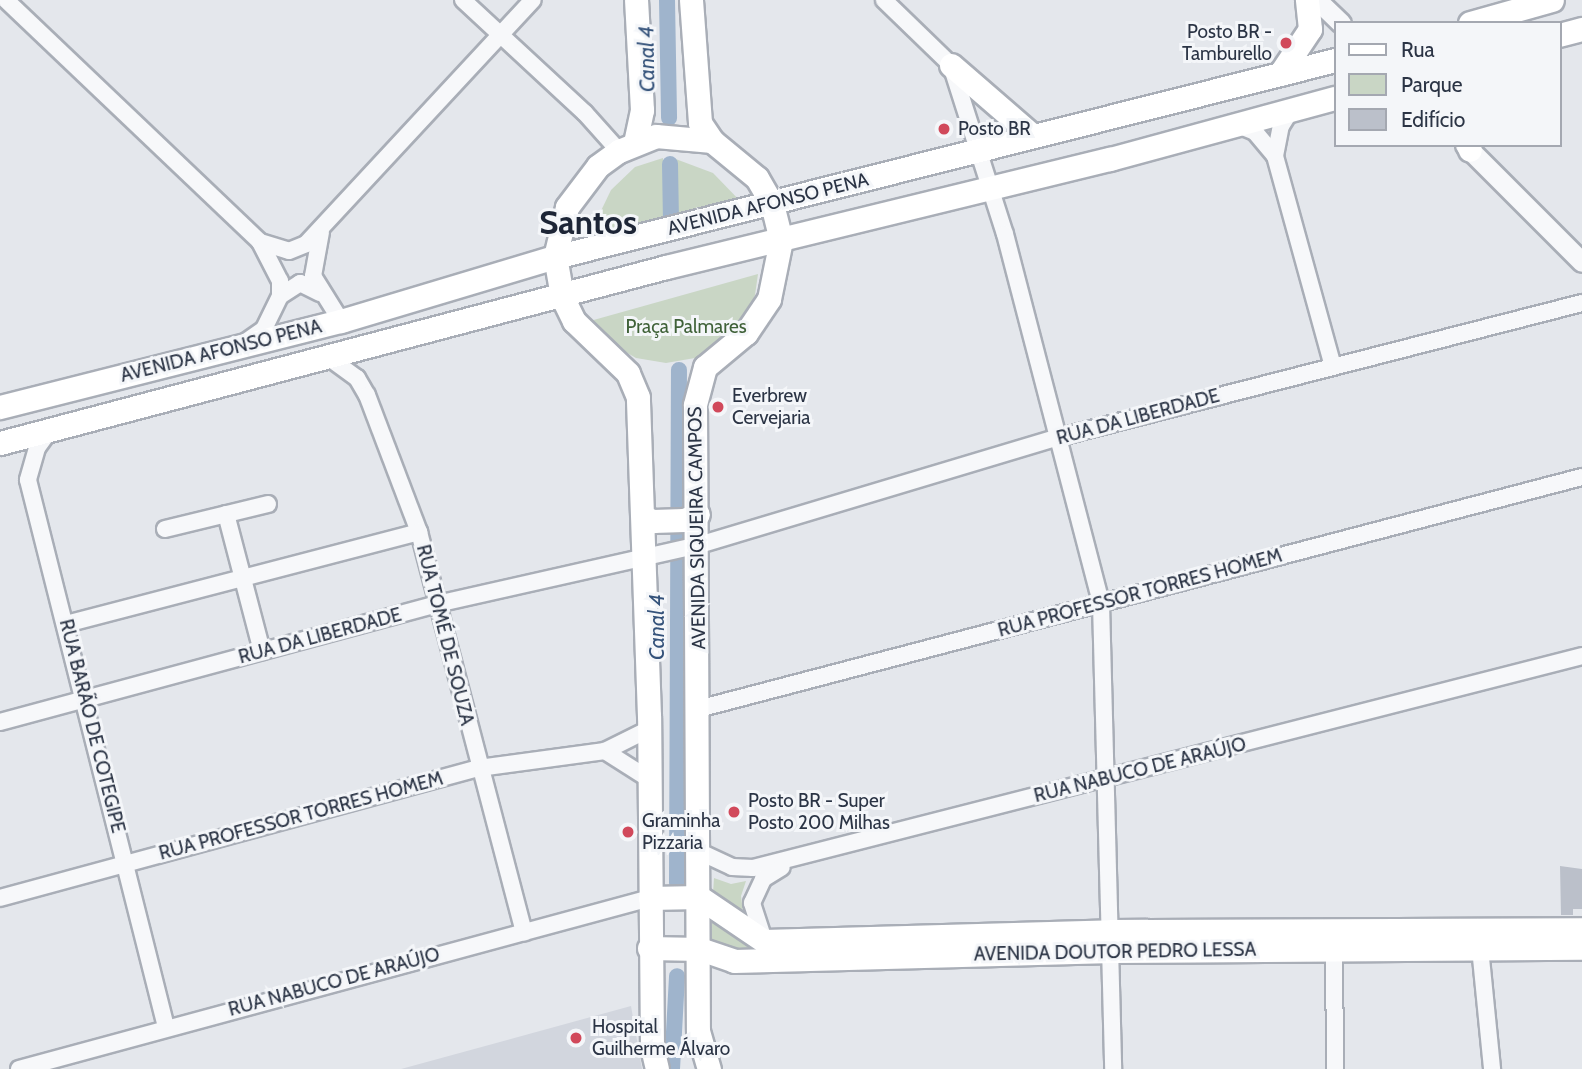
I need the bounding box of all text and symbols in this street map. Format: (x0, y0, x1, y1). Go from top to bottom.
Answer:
place label: Posto BR - Tamburello (1182, 21, 1272, 65)
legend (1334, 21, 1561, 147)
water label: Canal 4 (634, 26, 660, 92)
marker: Posto BR - Tamburello (1278, 35, 1294, 51)
text: Rua (1401, 37, 1435, 62)
text: Parque (1401, 72, 1463, 97)
text: Edifício (1401, 107, 1465, 132)
place label: Posto BR (958, 118, 1031, 140)
marker: Posto BR (936, 121, 952, 137)
street label: AVENIDA AFONSO PENA (665, 168, 871, 240)
district label: Santos (539, 203, 637, 243)
street label: AVENIDA AFONSO PENA (118, 315, 324, 387)
park label: Praça Palmares (625, 316, 747, 338)
street label: RUA DA LIBERDADE (1054, 384, 1222, 450)
place label: Everbrew Cervejaria (732, 385, 810, 429)
marker: Everbrew Cervejaria (710, 399, 726, 415)
street label: AVENIDA SIQUEIRA CAMPOS (683, 406, 711, 650)
street label: RUA TOMÉ DE SOUZA (412, 542, 478, 728)
street label: RUA PROFESSOR TORRES HOMEM (995, 544, 1285, 642)
water label: Canal 4 (644, 594, 670, 660)
street label: RUA DA LIBERDADE (236, 603, 404, 669)
street label: RUA BARÃO DE COTEGIPE (54, 617, 130, 835)
street label: RUA NABUCO DE ARAÚJO (1032, 733, 1248, 807)
street label: RUA PROFESSOR TORRES HOMEM (156, 767, 446, 865)
place label: Posto BR - Super Posto 200 Milhas (748, 790, 890, 834)
marker: Posto BR - Super Posto 200 Milhas (726, 804, 742, 820)
place label: Graminha Pizzaria (642, 810, 720, 854)
marker: Graminha Pizzaria (620, 824, 636, 840)
street label: AVENIDA DOUTOR PEDRO LESSA (974, 938, 1256, 966)
street label: RUA NABUCO DE ARAÚJO (226, 943, 442, 1021)
place label: Hospital Guilherme Álvaro (592, 1016, 730, 1060)
marker: Hospital Guilherme Álvaro (566, 1028, 586, 1048)

